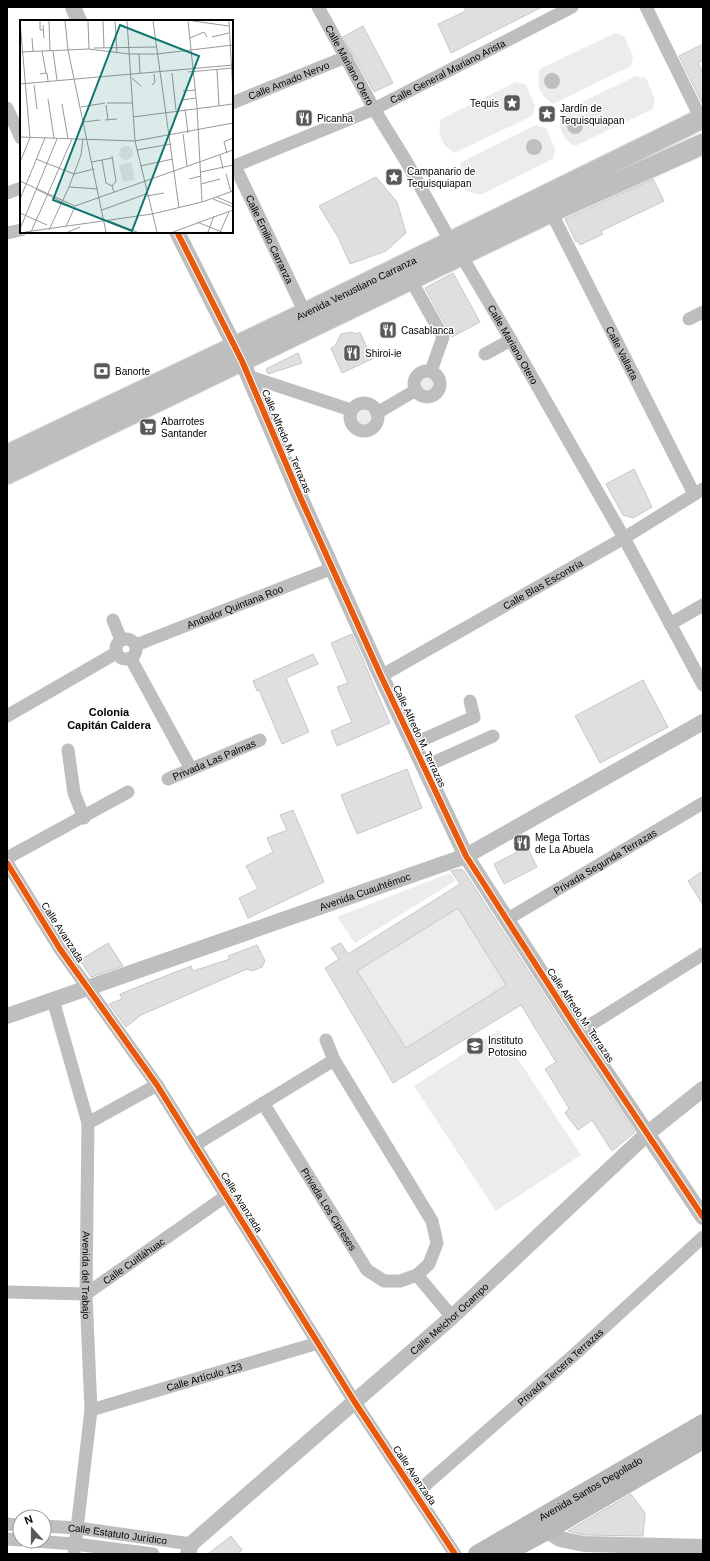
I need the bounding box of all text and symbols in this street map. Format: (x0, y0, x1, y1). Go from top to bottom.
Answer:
inset map (20, 20, 233, 233)
street label: Calle Mariano Otero (323, 23, 376, 107)
street label: Calle General Mariano Arista (388, 37, 507, 106)
street label: Calle Amado Nervo (247, 59, 331, 102)
place icon: Tequis (502, 93, 522, 113)
place label: Tequis (470, 98, 499, 109)
place label: Jardín de Tequisquiapan (560, 103, 625, 126)
place icon: Jardín de Tequisquiapan (537, 104, 557, 124)
restaurant icon: Picanha (294, 108, 314, 128)
place label: Picanha (317, 113, 354, 124)
place label: Campanario de Tequisquiapan (407, 166, 476, 189)
place icon: Campanario de Tequisquiapan (384, 167, 404, 187)
street label: Calle Emilio Carranza (244, 193, 295, 286)
street label: Avenida Venustiano Carranza (295, 254, 419, 322)
street label: Calle Mariano Otero (486, 303, 540, 387)
restaurant icon: Casablanca (378, 320, 398, 340)
street label: Calle Vallarta (604, 324, 640, 382)
place label: Casablanca (401, 325, 454, 336)
restaurant icon: Shiroi-ie (342, 343, 362, 363)
place label: Shiroi-ie (365, 348, 402, 359)
bank icon: Banorte (92, 361, 112, 381)
place label: Banorte (115, 366, 150, 377)
street label: Calle Alfredo M. Terrazas (260, 388, 313, 495)
place label: Abarrotes Santander (161, 416, 208, 439)
supermarket icon: Abarrotes Santander (138, 417, 158, 437)
street label: Calle Blas Escontría (501, 557, 585, 612)
street label: Andador Quintana Roo (185, 583, 285, 631)
street label: Calle Alfredo M. Terrazas (391, 683, 448, 789)
district label: Colonia Capitán Caldera (67, 706, 152, 731)
street label: Privada Las Palmas (171, 738, 257, 782)
street label: Privada Segunda Terrazas (552, 827, 659, 896)
place label: Mega Tortas de La Abuela (535, 832, 594, 855)
restaurant icon: Mega Tortas de La Abuela (512, 833, 532, 853)
street label: Avenida Cuauhtémoc (318, 871, 412, 913)
street label: Calle Avanzada (39, 900, 86, 965)
street label: Calle Alfredo M. Terrazas (545, 966, 616, 1065)
place label: Instituto Potosino (488, 1035, 527, 1058)
school or university icon: Instituto Potosino (465, 1036, 485, 1056)
street label: Privada Los Cipreses (299, 1166, 358, 1253)
street label: Calle Avanzada (219, 1170, 265, 1235)
street label: Avenida del Trabajo (80, 1231, 92, 1320)
street label: Calle Cuitláhuac (101, 1236, 167, 1287)
street label: Calle Melchor Ocampo (408, 1281, 491, 1357)
street label: Privada Tercera Terrazas (515, 1326, 606, 1408)
street label: Calle Artículo 123 (165, 1361, 244, 1393)
street label: Calle Avanzada (391, 1443, 439, 1507)
street label: Avenida Santos Degollado (537, 1454, 645, 1523)
north arrow (12, 1509, 52, 1549)
text: N (23, 1513, 34, 1527)
street label: Calle Estatuto Jurídico (68, 1522, 168, 1547)

